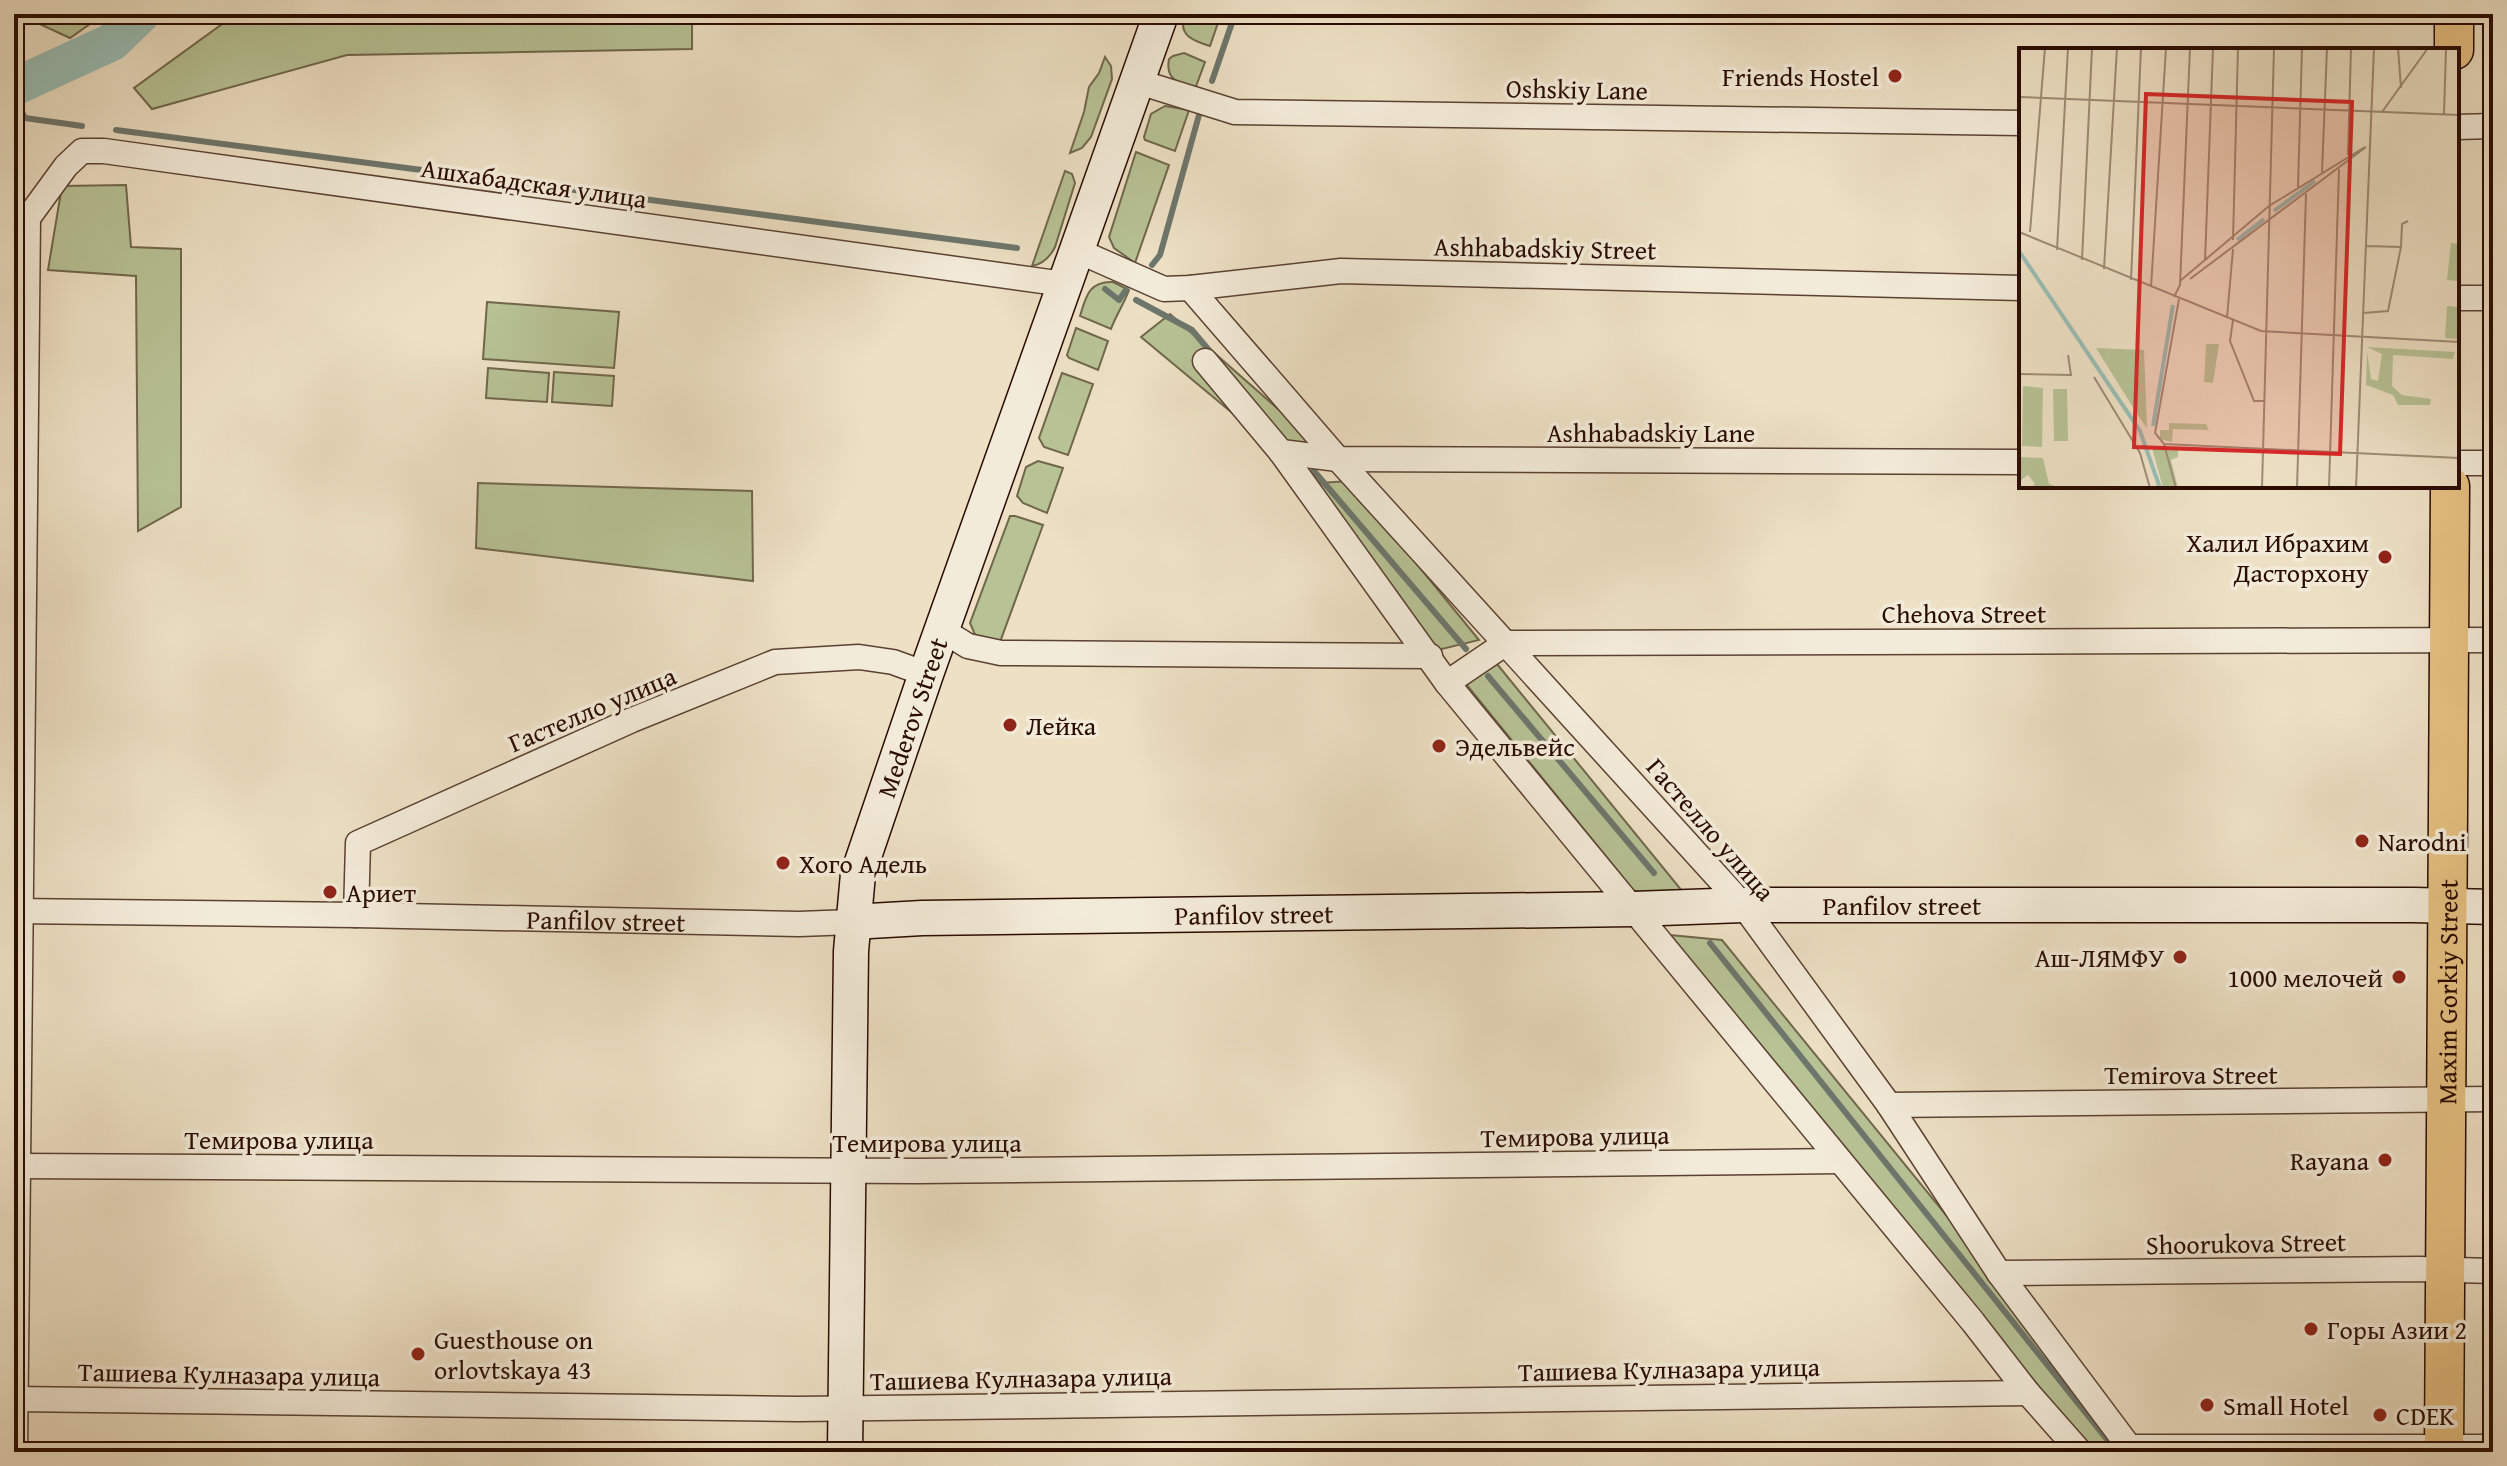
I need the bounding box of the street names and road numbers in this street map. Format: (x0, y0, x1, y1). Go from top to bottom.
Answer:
street label: Oshskiy Lane (1506, 68, 1648, 110)
street label: Ашхабадская улица (419, 148, 650, 218)
street label: Ashhabadskiy Street (1433, 227, 1657, 269)
street label: Ashhabadskiy Lane (1547, 413, 1755, 452)
street label: Chehova Street (1882, 594, 2046, 633)
street label: Mederov Street (866, 632, 957, 803)
street label: Гастелло улица (502, 656, 683, 762)
street label: Гастелло улица (1638, 749, 1785, 910)
street label: Maxim Gorkiy Street (2427, 879, 2467, 1105)
street label: Panfilov street (1822, 886, 1981, 925)
street label: Panfilov street (1174, 893, 1333, 934)
street label: Panfilov street (526, 899, 686, 941)
street label: Temirova Street (2104, 1055, 2278, 1094)
street label: Темирова улица (1480, 1115, 1670, 1157)
street label: Темирова улица (184, 1120, 374, 1159)
street label: Темирова улица (832, 1123, 1022, 1162)
street label: Shoorukova Street (2146, 1222, 2346, 1264)
street label: Ташиева Кулназара улица (1518, 1347, 1821, 1391)
street label: Ташиева Кулназара улица (78, 1352, 381, 1396)
street label: Ташиева Кулназара улица (870, 1356, 1173, 1400)

